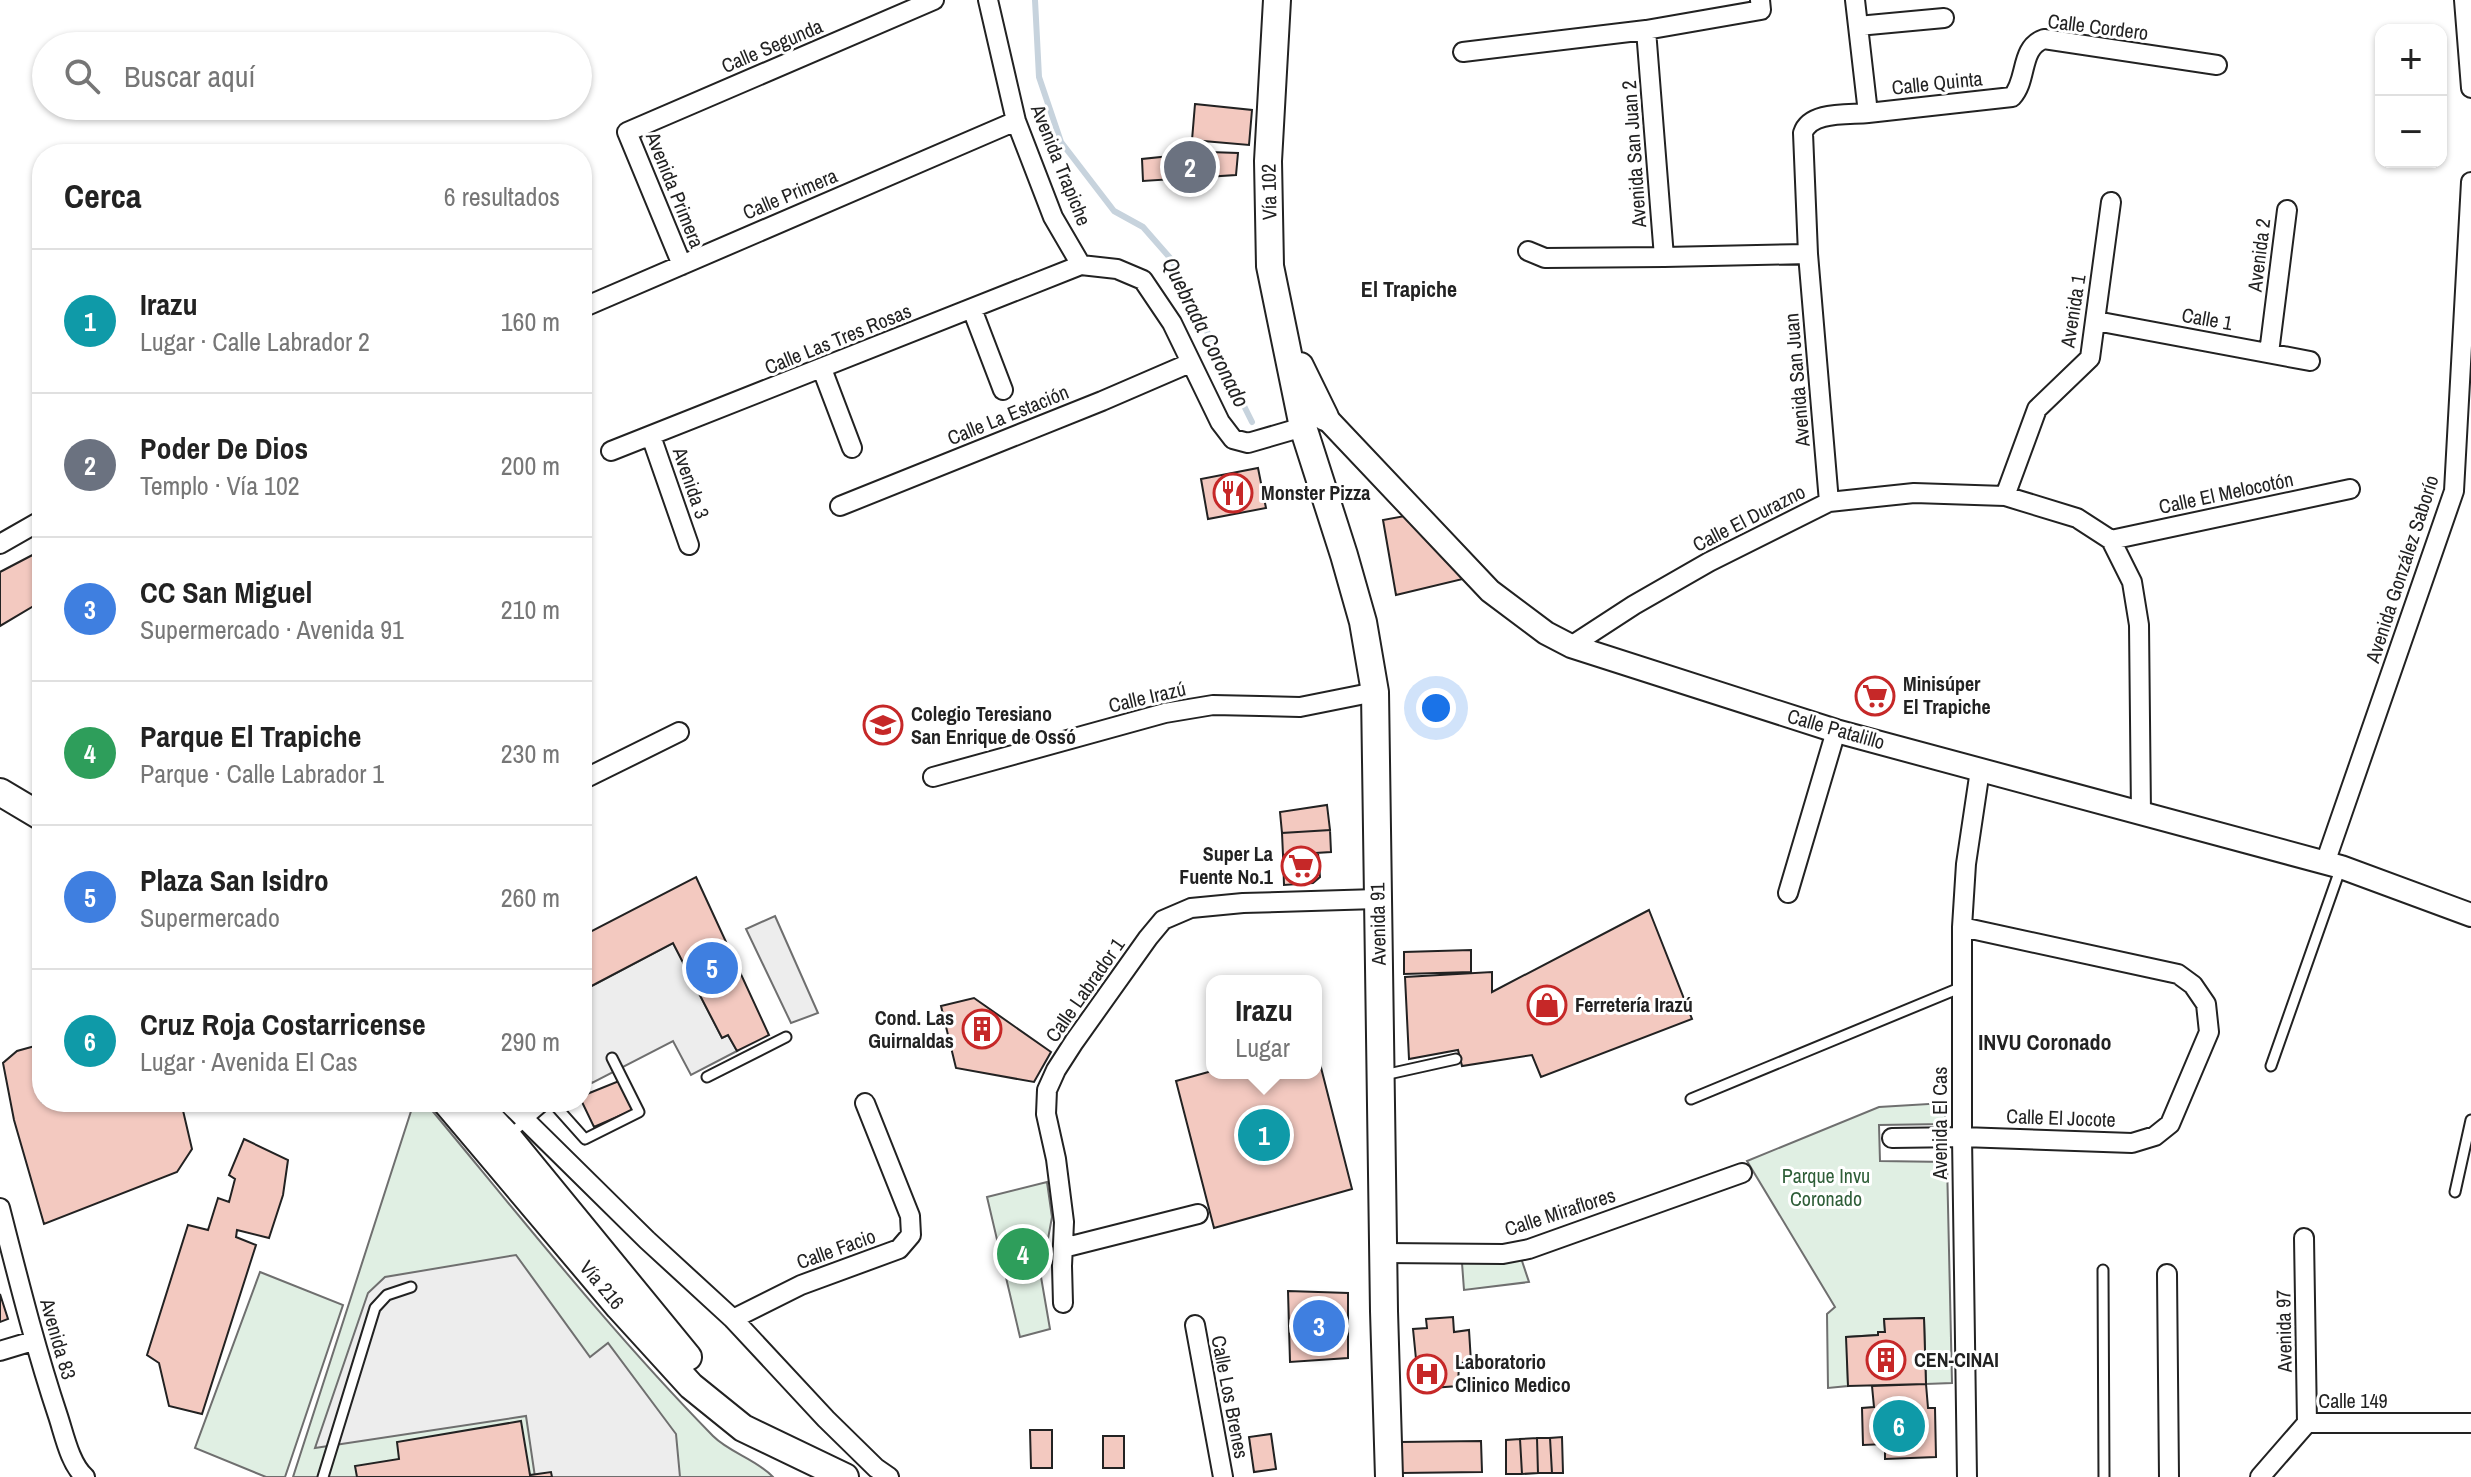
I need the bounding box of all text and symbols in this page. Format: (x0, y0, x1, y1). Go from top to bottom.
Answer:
street label: Calle Cordero (2046, 7, 2150, 46)
street label: Calle Segunda (717, 12, 827, 79)
map controls (2375, 24, 2447, 168)
button: + (2375, 24, 2447, 96)
search box (32, 32, 592, 120)
icon: search (60, 54, 104, 98)
text: Buscar aquí (124, 56, 255, 96)
street label: Calle Quinta (1890, 64, 1984, 101)
street label: Avenida San Juan 2 (1615, 80, 1652, 230)
button: − (2375, 96, 2447, 168)
street label: Avenida Trapiche (1025, 99, 1098, 229)
street label: Avenida Primera (640, 127, 711, 252)
pin: 2 (1164, 137, 1216, 197)
street label: Calle Primera (738, 162, 841, 226)
street label: Vía 102 (1255, 164, 1282, 220)
text: Cerca (64, 173, 142, 219)
text: 6 resultados (444, 179, 560, 214)
street label: Avenida 2 (2240, 217, 2276, 294)
water label: Quebrada Coronado (1155, 252, 1257, 412)
street label: Avenida 1 (2053, 272, 2092, 350)
district label: El Trapiche (1361, 274, 1457, 304)
text: Irazu (140, 284, 197, 324)
street label: Calle Las Tres Rosas (760, 297, 915, 380)
street label: Calle 1 (2180, 301, 2235, 336)
text: 1 (84, 304, 96, 339)
text: 160 m (501, 304, 560, 339)
street label: Avenida San Juan (1777, 312, 1816, 449)
text: Lugar · Calle Labrador 2 (140, 324, 370, 359)
street label: Calle La Estación (943, 378, 1072, 451)
text: Poder De Dios (140, 428, 308, 468)
street label: Avenida 3 (666, 443, 716, 522)
text: 2 (84, 448, 96, 483)
text: 200 m (501, 448, 560, 483)
street label: Calle El Melocotón (2156, 465, 2296, 520)
text: Templo · Vía 102 (140, 468, 300, 503)
restaurant icon: Monster Pizza (1212, 472, 1254, 514)
street label: Avenida González Saborío (2358, 472, 2445, 667)
street label: Calle El Durazno (1688, 478, 1810, 558)
place label: Monster Pizza (1261, 479, 1370, 506)
text: CC San Miguel (140, 572, 312, 612)
text: 3 (84, 592, 96, 627)
text: 210 m (501, 592, 560, 627)
text: Supermercado · Avenida 91 (140, 612, 404, 647)
place label: Minisúper El Trapiche (1903, 670, 1991, 720)
street label: Calle Irazú (1106, 675, 1188, 718)
supermarket icon: Minisúper El Trapiche (1854, 675, 1896, 717)
your location (1416, 688, 1456, 728)
place label: Colegio Teresiano San Enrique de Ossó (911, 700, 1076, 750)
street label: Calle Patalillo (1784, 702, 1888, 755)
school or university icon: Colegio Teresiano San Enrique de Ossó (862, 704, 904, 746)
text: Parque El Trapiche (140, 716, 362, 756)
text: 4 (84, 736, 96, 771)
text: 230 m (501, 736, 560, 771)
text: Parque · Calle Labrador 1 (140, 756, 384, 791)
place label: Super La Fuente No.1 (1179, 840, 1274, 890)
supermarket icon: Super La Fuente No.1 (1280, 845, 1322, 887)
text: Plaza San Isidro (140, 860, 329, 900)
text: 5 (84, 880, 96, 915)
text: 260 m (501, 880, 560, 915)
street label: Avenida 91 (1363, 882, 1392, 967)
text: Supermercado (140, 900, 280, 935)
street label: Calle Labrador 1 (1039, 932, 1130, 1047)
pin: 5 (686, 938, 738, 998)
popup (1206, 975, 1322, 1079)
shop icon: Ferretería Irazú (1526, 984, 1568, 1026)
text: Irazu (1235, 990, 1293, 1030)
place label: Ferretería Irazú (1575, 991, 1693, 1018)
text: Cruz Roja Costarricense (140, 1004, 426, 1044)
place label: Cond. Las Guirnaldas (868, 1004, 954, 1054)
building icon: Cond. Las Guirnaldas (961, 1008, 1003, 1050)
text: 6 (84, 1024, 96, 1059)
text: 290 m (501, 1024, 560, 1059)
district label: INVU Coronado (1978, 1027, 2112, 1057)
text: Lugar (1235, 1030, 1290, 1065)
text: Lugar · Avenida El Cas (140, 1044, 358, 1079)
street label: Avenida El Cas (1926, 1067, 1953, 1180)
street label: Calle El Jocote (2006, 1102, 2116, 1133)
pin: 1 (1238, 1105, 1290, 1165)
park label: Parque Invu Coronado (1782, 1162, 1870, 1212)
street label: Calle Miraflores (1501, 1181, 1619, 1242)
street label: Calle Facio (793, 1222, 879, 1275)
pin: 4 (997, 1224, 1049, 1284)
street label: Vía 216 (574, 1254, 631, 1315)
street label: Avenida 97 (2269, 1289, 2298, 1374)
street label: Avenida 83 (34, 1294, 83, 1382)
pin: 3 (1293, 1296, 1345, 1356)
street label: Calle Los Brenes (1205, 1333, 1256, 1461)
building icon: CEN-CINAI (1865, 1339, 1907, 1381)
place label: CEN-CINAI (1914, 1346, 1999, 1373)
place label: Laboratorio Clinico Medico (1455, 1348, 1571, 1398)
hospital icon: Laboratorio Clinico Medico (1406, 1353, 1448, 1395)
street label: Calle 149 (2318, 1387, 2388, 1414)
pin: 6 (1873, 1396, 1925, 1456)

